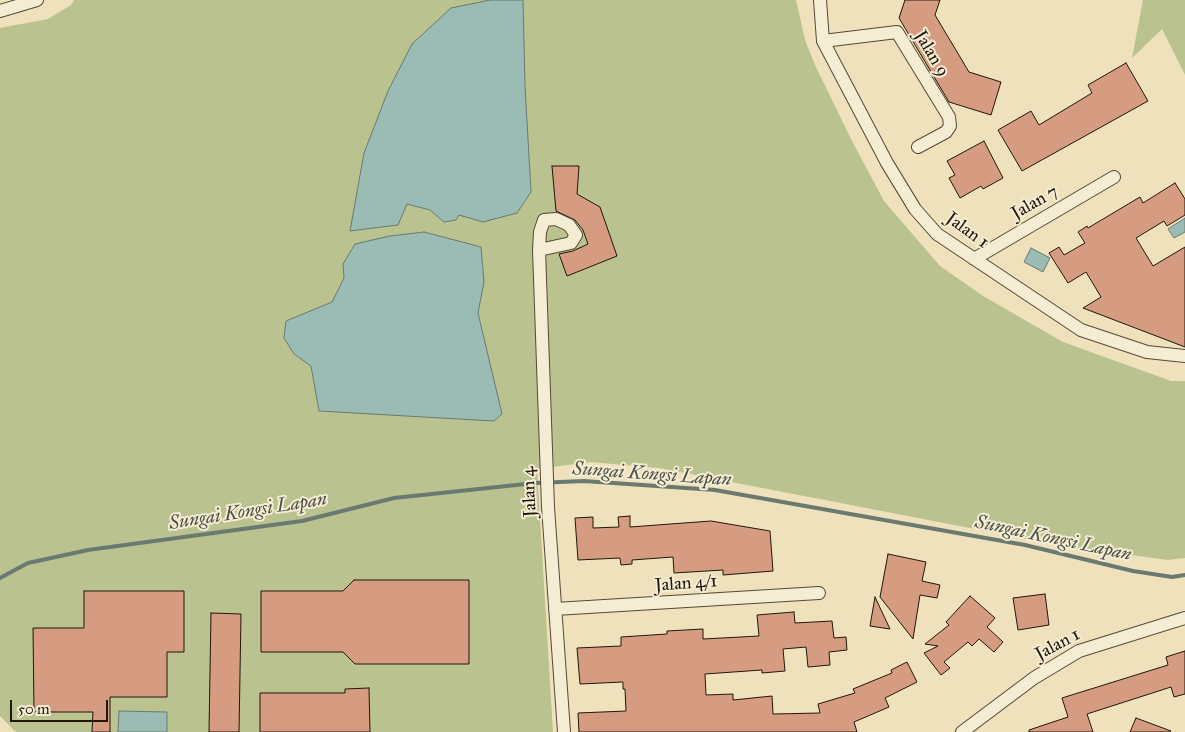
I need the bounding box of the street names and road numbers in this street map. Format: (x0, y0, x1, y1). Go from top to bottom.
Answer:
street label: Jalan 9 (909, 27, 953, 81)
street label: Jalan 7 (1008, 181, 1062, 225)
street label: Jalan 1 (941, 208, 993, 254)
street label: Jalan 4 (518, 466, 542, 518)
street label: Jalan 4/1 (654, 571, 718, 597)
street label: Jalan 1 (1032, 624, 1084, 666)

